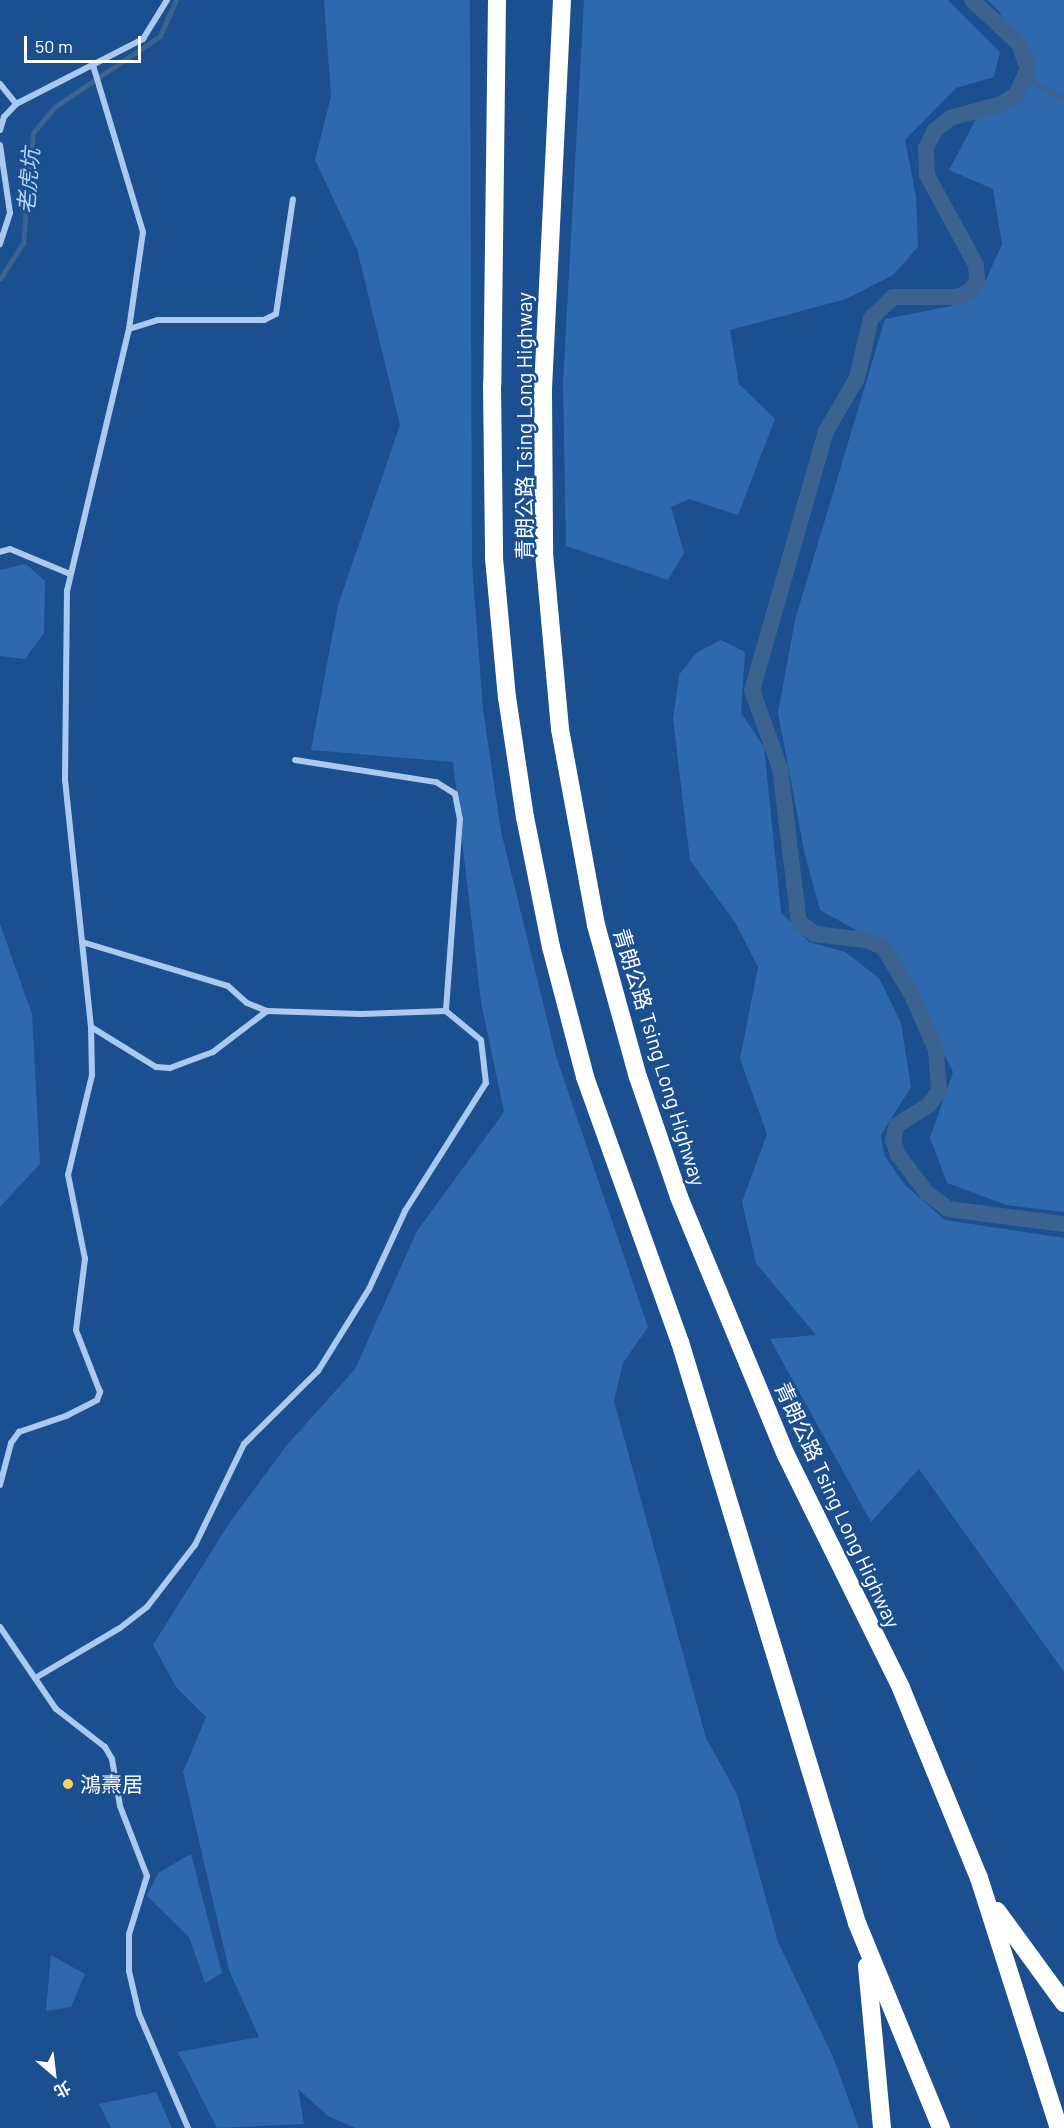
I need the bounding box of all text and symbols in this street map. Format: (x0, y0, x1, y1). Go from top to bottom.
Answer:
scale bar (27, 24, 144, 62)
text: 50 m (35, 35, 73, 57)
water label: 老虎坑 (12, 147, 44, 215)
street label: 青朗公路 Tsing Long Highway (511, 292, 537, 560)
street label: 青朗公路 Tsing Long Highway (609, 925, 711, 1189)
street label: 青朗公路 Tsing Long Highway (770, 1378, 906, 1632)
place label: 鴻燾居 (80, 1771, 143, 1797)
marker: 鴻燾居 (61, 1777, 75, 1791)
north arrow (24, 2044, 84, 2104)
text: 北 (51, 2078, 74, 2102)

